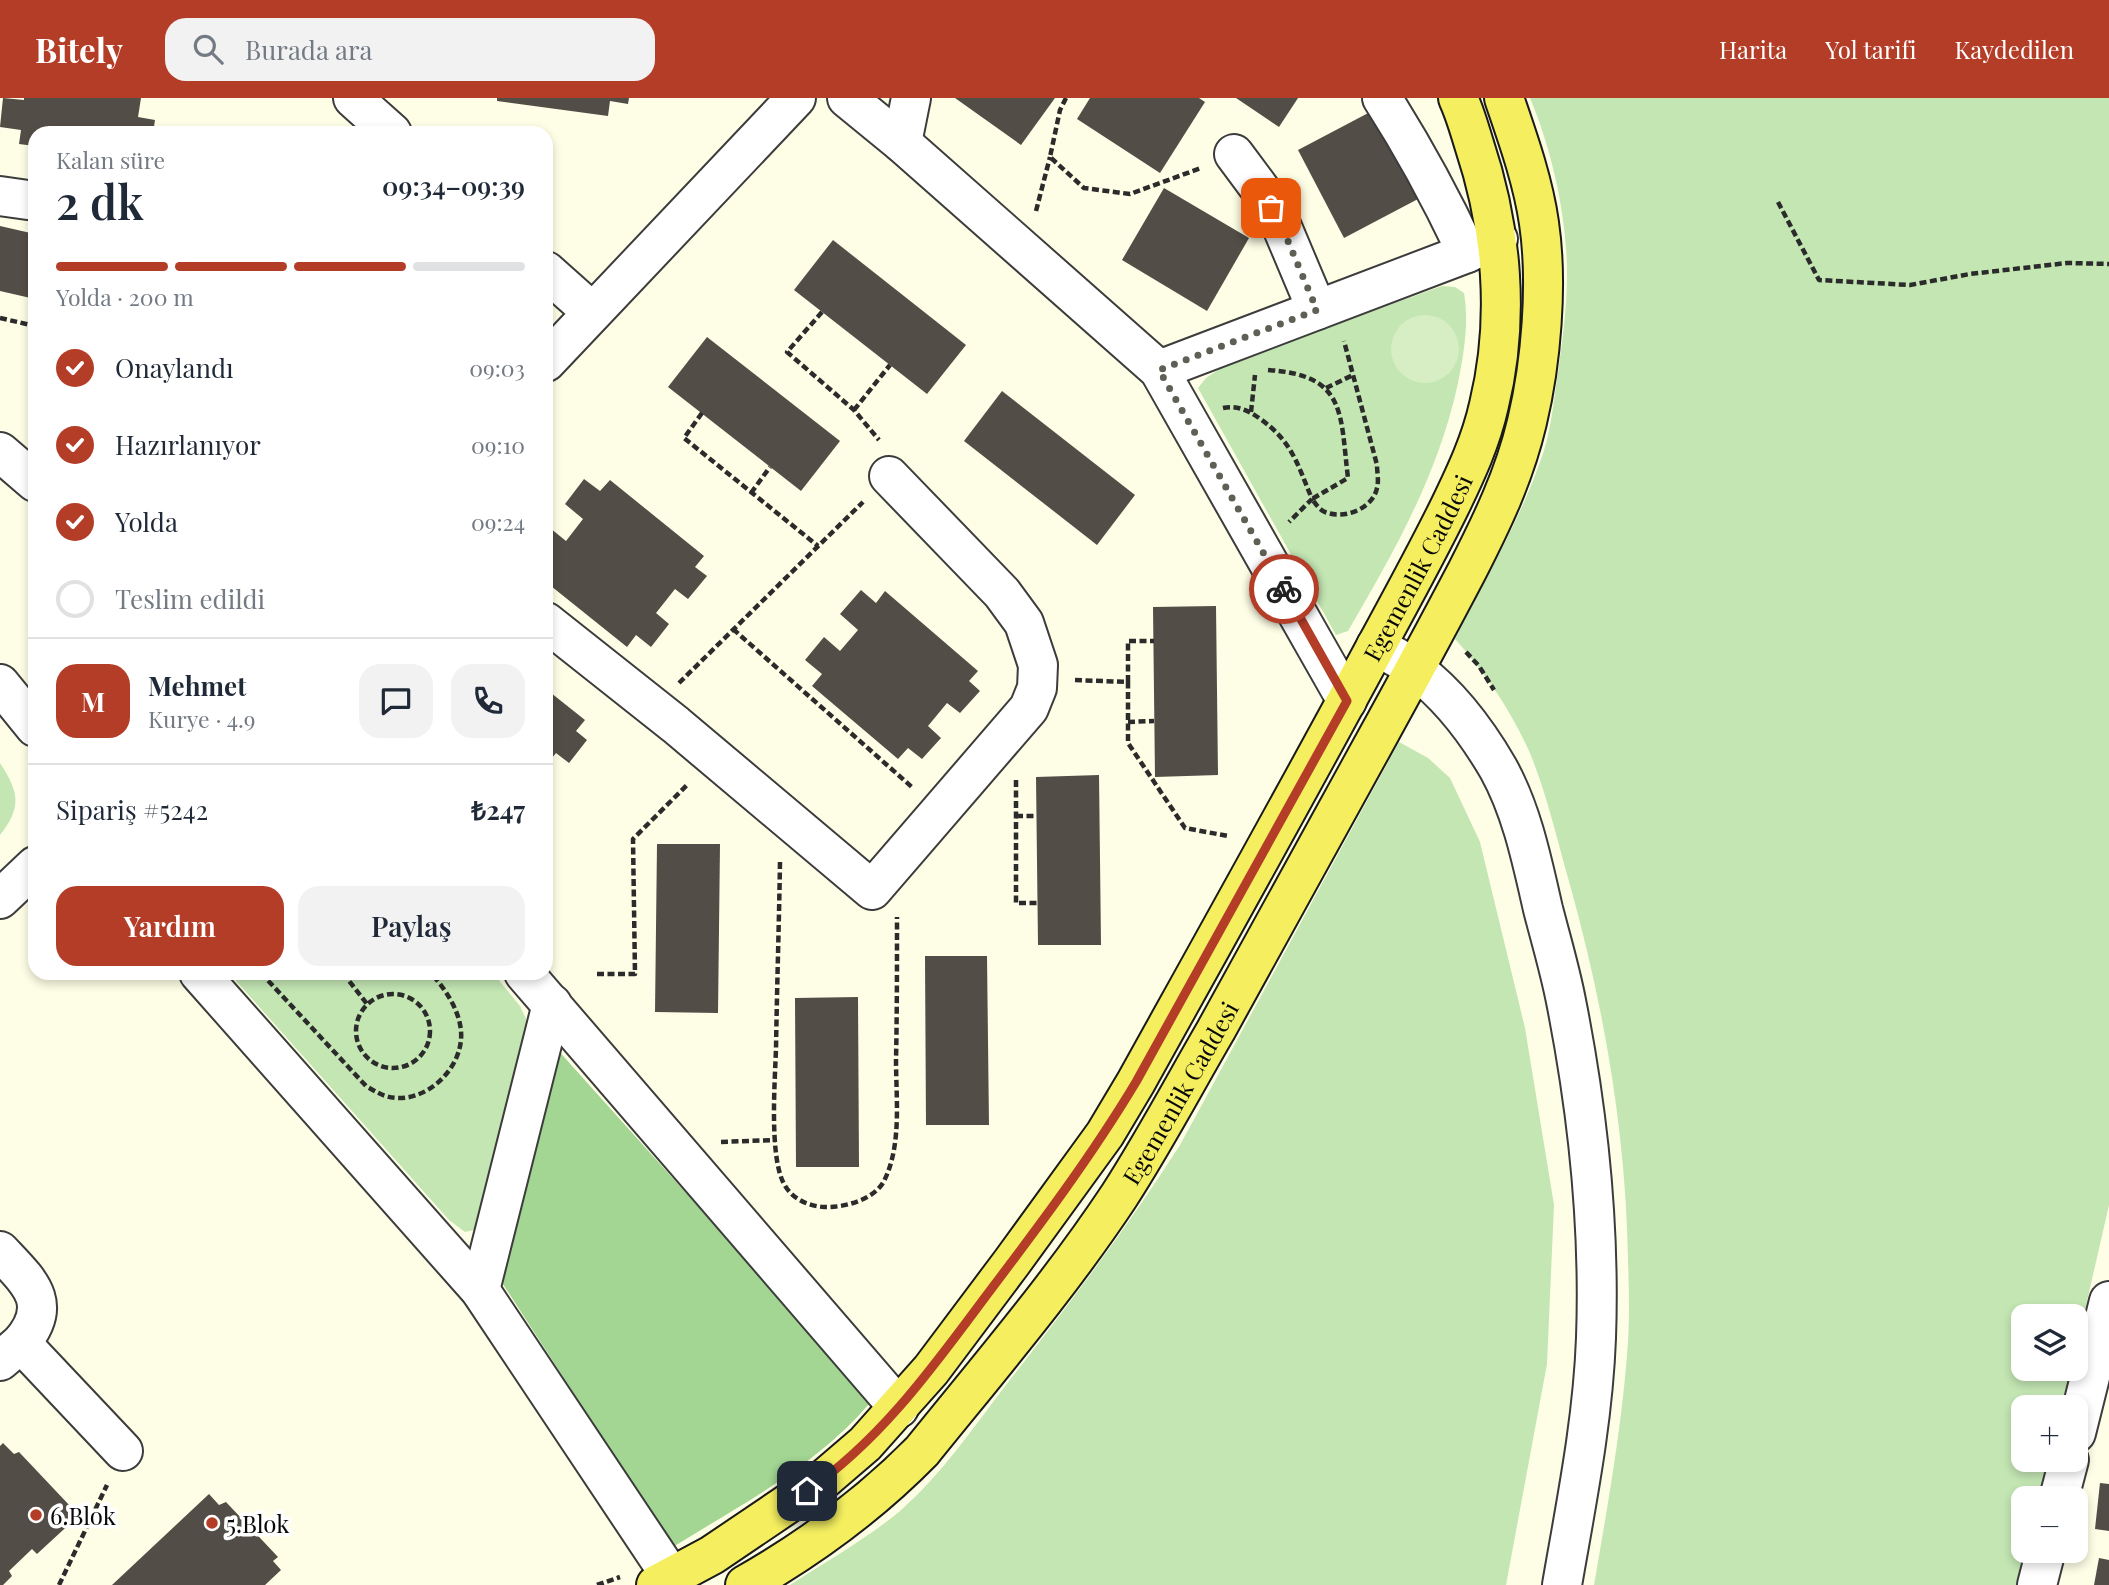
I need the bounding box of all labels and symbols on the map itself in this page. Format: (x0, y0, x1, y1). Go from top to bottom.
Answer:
pin (1241, 178, 1301, 238)
street label: Egemenlik Caddesi (1355, 469, 1479, 666)
courier (1249, 554, 1319, 624)
street label: Egemenlik Caddesi (1114, 995, 1245, 1190)
pin (777, 1461, 837, 1521)
place label: 6.Blok (50, 1499, 117, 1531)
marker: 6.Blok (28, 1507, 44, 1523)
place label: 5.Blok (226, 1507, 290, 1539)
marker: 5.Blok (204, 1515, 220, 1531)

